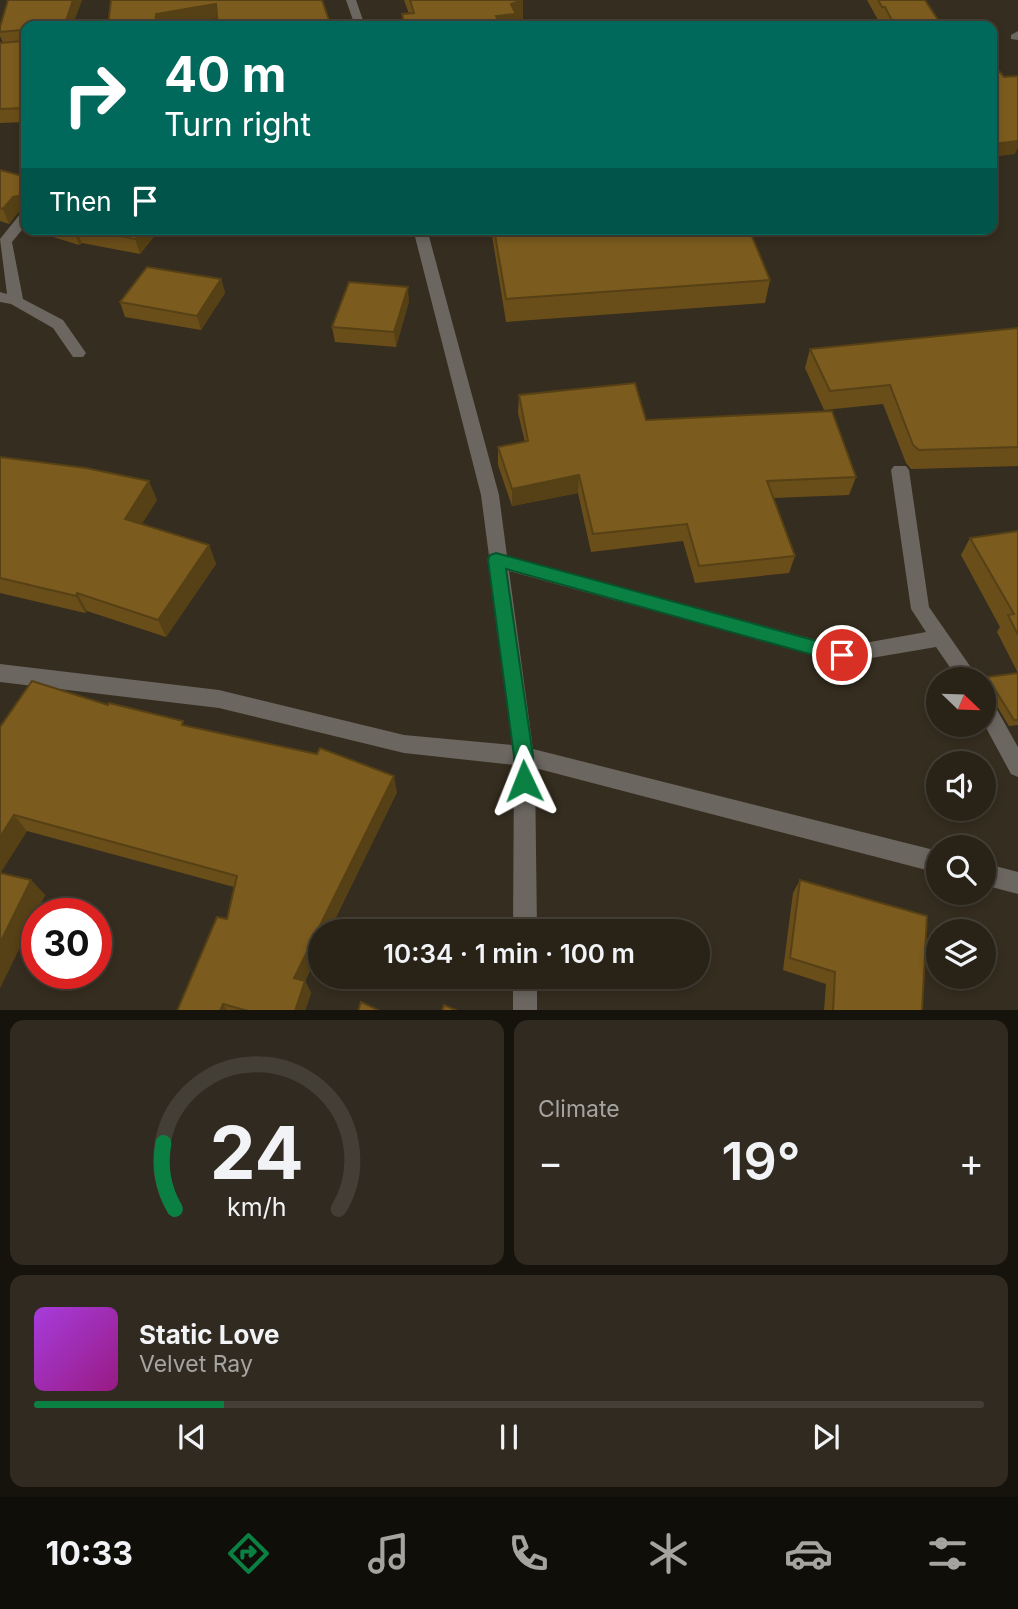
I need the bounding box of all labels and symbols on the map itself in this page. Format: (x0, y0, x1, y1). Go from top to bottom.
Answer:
pin (812, 625, 872, 685)
north arrow (926, 667, 996, 737)
position arrow (487, 744, 561, 818)
speed limit sign: 30 (21, 898, 112, 989)

